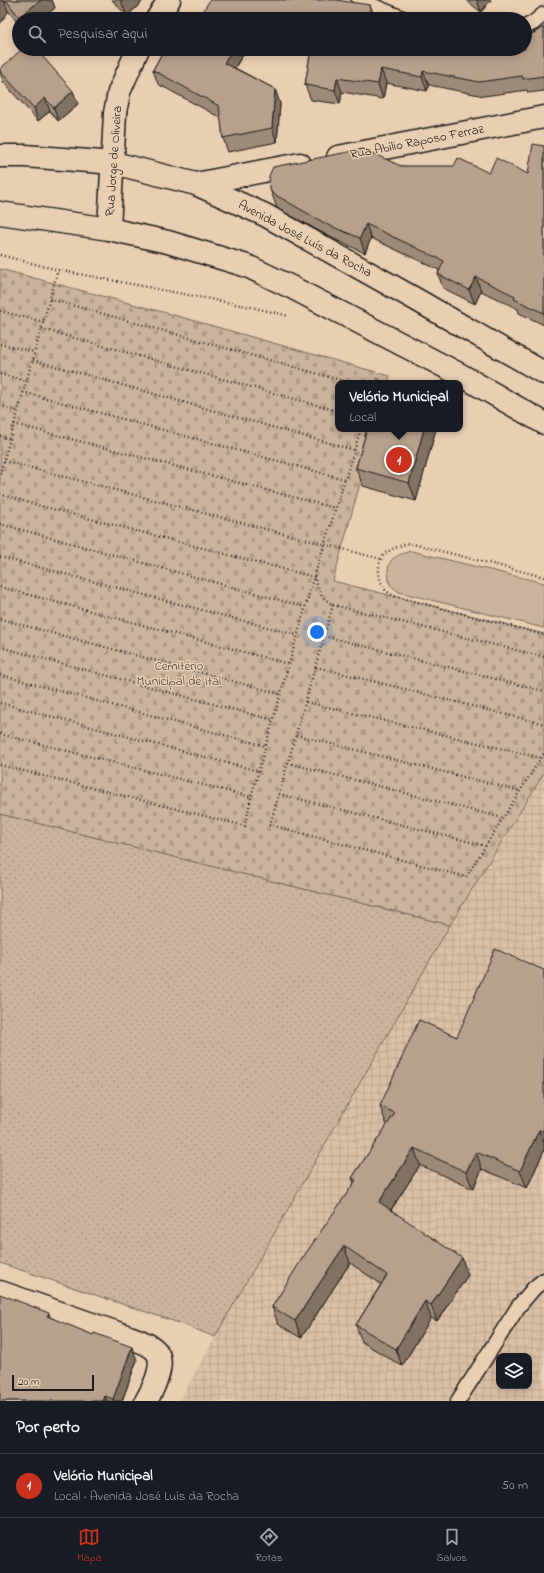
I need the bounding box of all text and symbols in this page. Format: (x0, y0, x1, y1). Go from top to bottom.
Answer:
search box (12, 12, 532, 56)
icon: search (26, 23, 48, 45)
text: Pesquisar aqui (58, 23, 147, 45)
street label: Rua Jorge de Oliveira (101, 105, 128, 217)
street label: Rua Abílio Raposo Ferraz (348, 120, 486, 164)
street label: Avenida José Luís da Rocha (235, 196, 375, 282)
popup (335, 380, 463, 432)
text: Velório Municipal (350, 386, 448, 408)
text: Local (350, 408, 376, 427)
pin: 1 (386, 445, 412, 475)
your location (307, 622, 327, 642)
park label: Cemitério Municipal de Itaí (137, 657, 221, 691)
map controls (496, 1353, 532, 1389)
button: layers (496, 1353, 532, 1389)
scale bar (12, 1373, 94, 1392)
text: 20 m (18, 1374, 40, 1390)
text: Por perto (16, 1415, 80, 1440)
text: Velório Municipal (54, 1465, 153, 1487)
text: 1 (27, 1476, 31, 1495)
text: 50 m (502, 1476, 528, 1495)
text: Local · Avenida José Luís da Rocha (54, 1487, 239, 1506)
tab: Mapa (77, 1526, 102, 1566)
tab: Rotas (256, 1526, 283, 1566)
tab: Salvos (437, 1526, 467, 1566)

